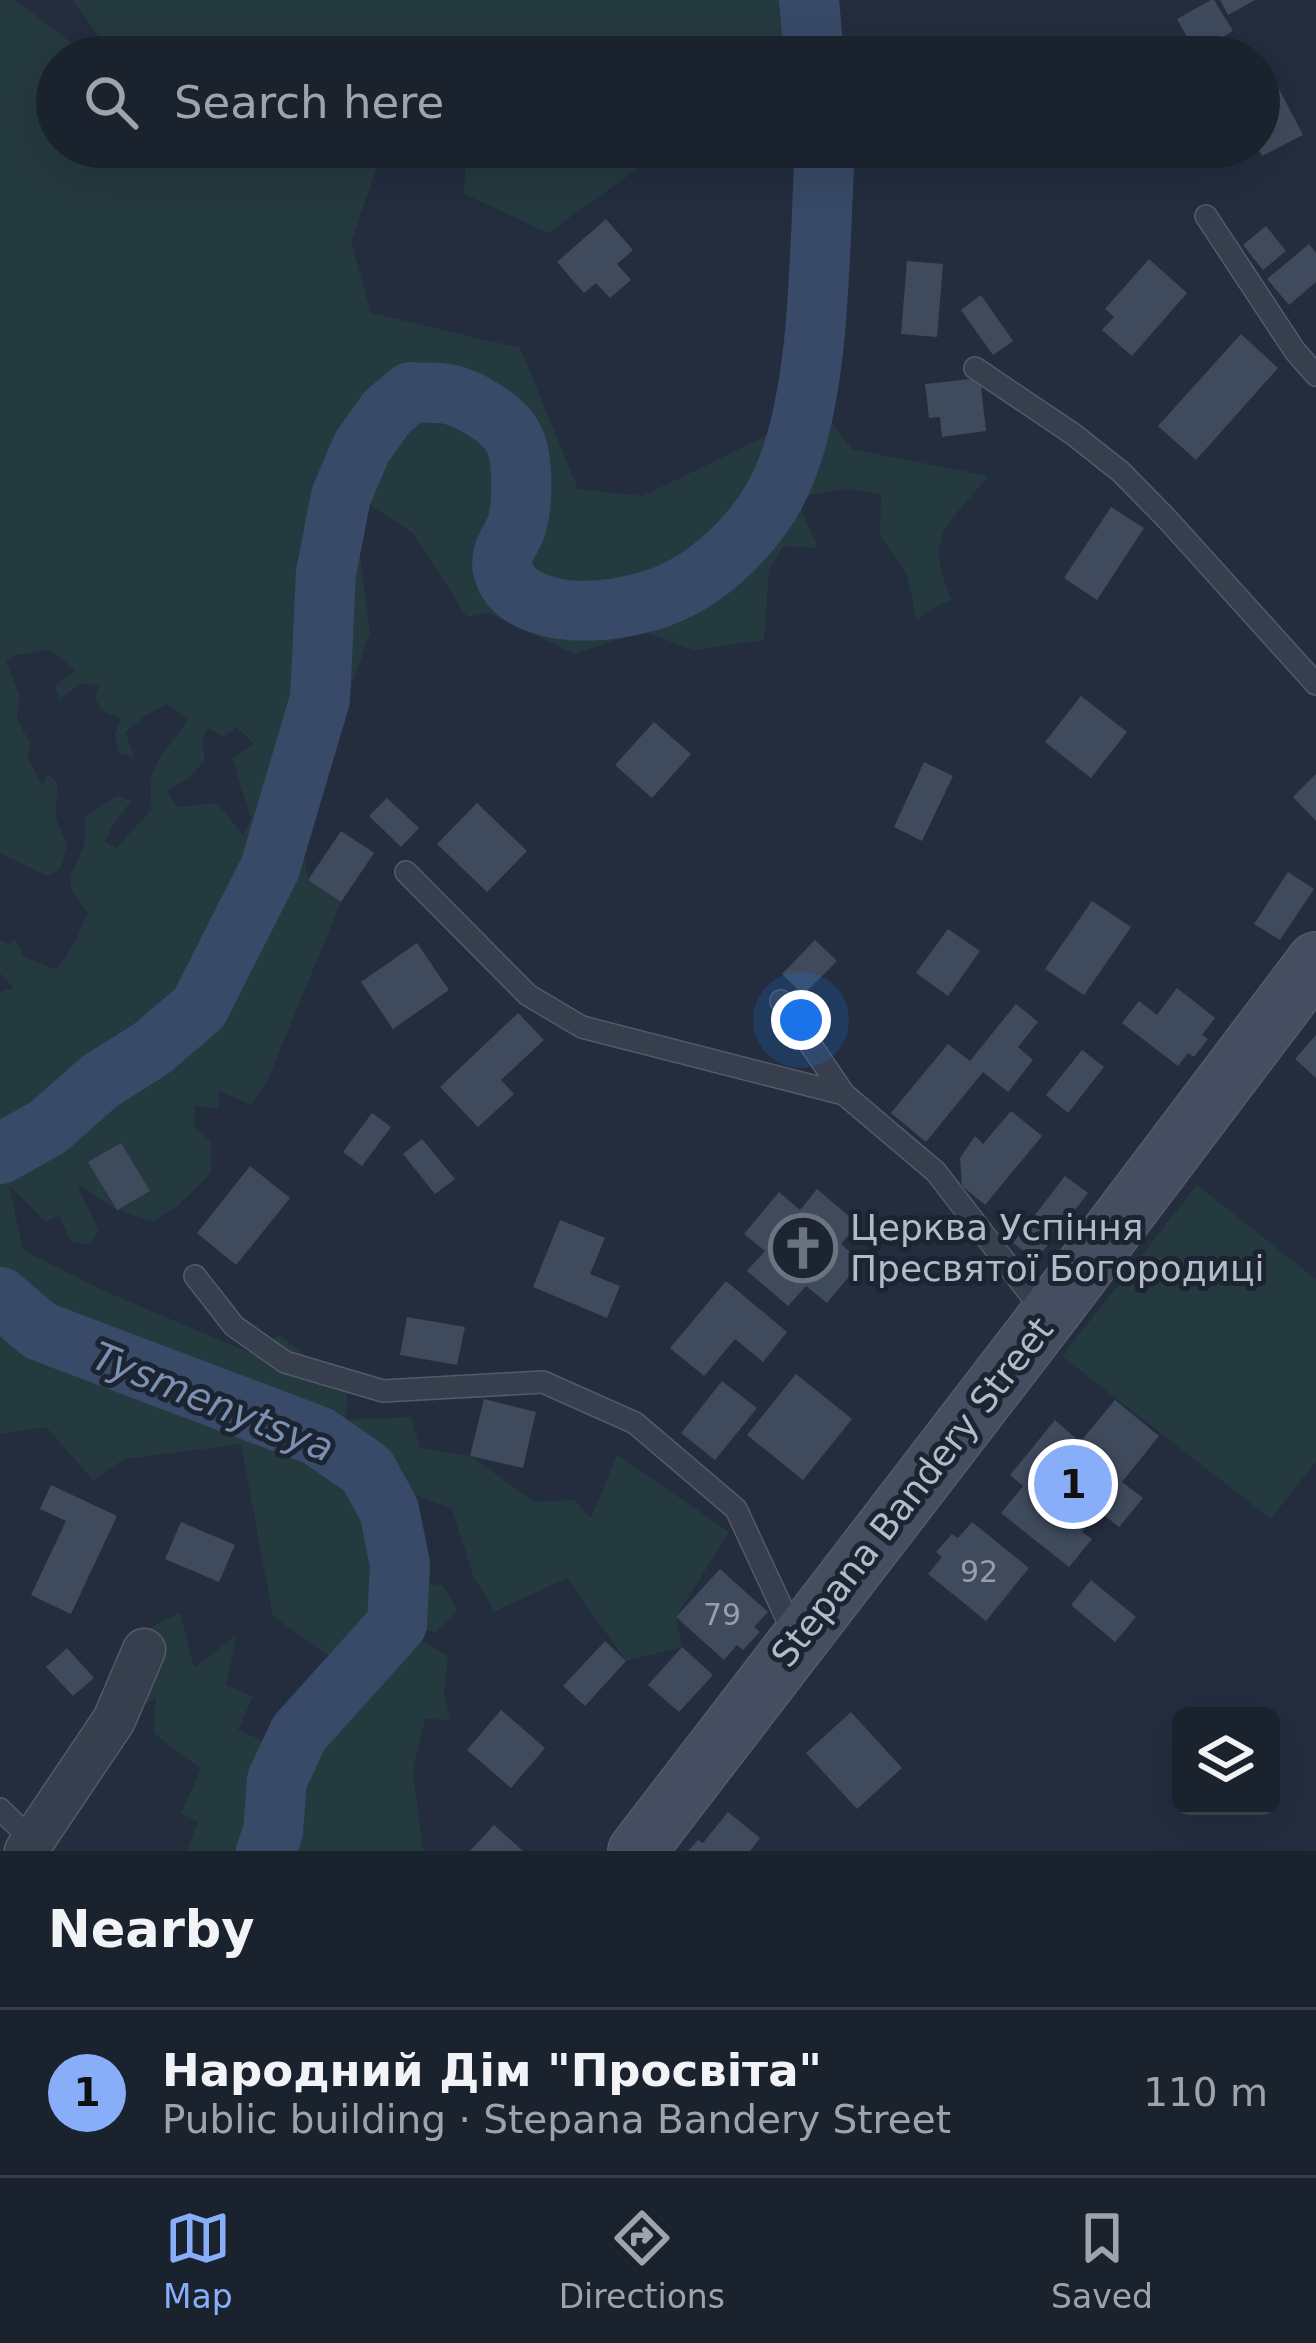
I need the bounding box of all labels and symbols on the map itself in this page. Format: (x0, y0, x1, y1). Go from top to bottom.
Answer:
your location (771, 990, 831, 1050)
place label: Церква Успіння Пресвятої Богородиці (850, 1207, 1265, 1289)
church icon: Церква Успіння Пресвятої Богородиці (768, 1213, 838, 1283)
street label: Stepana Bandery Street (763, 1309, 1061, 1675)
water label: Tysmenytsya (86, 1333, 340, 1471)
pin: 1 (1034, 1439, 1112, 1529)
house number: 92 (960, 1554, 998, 1589)
house number: 79 (703, 1597, 741, 1632)

